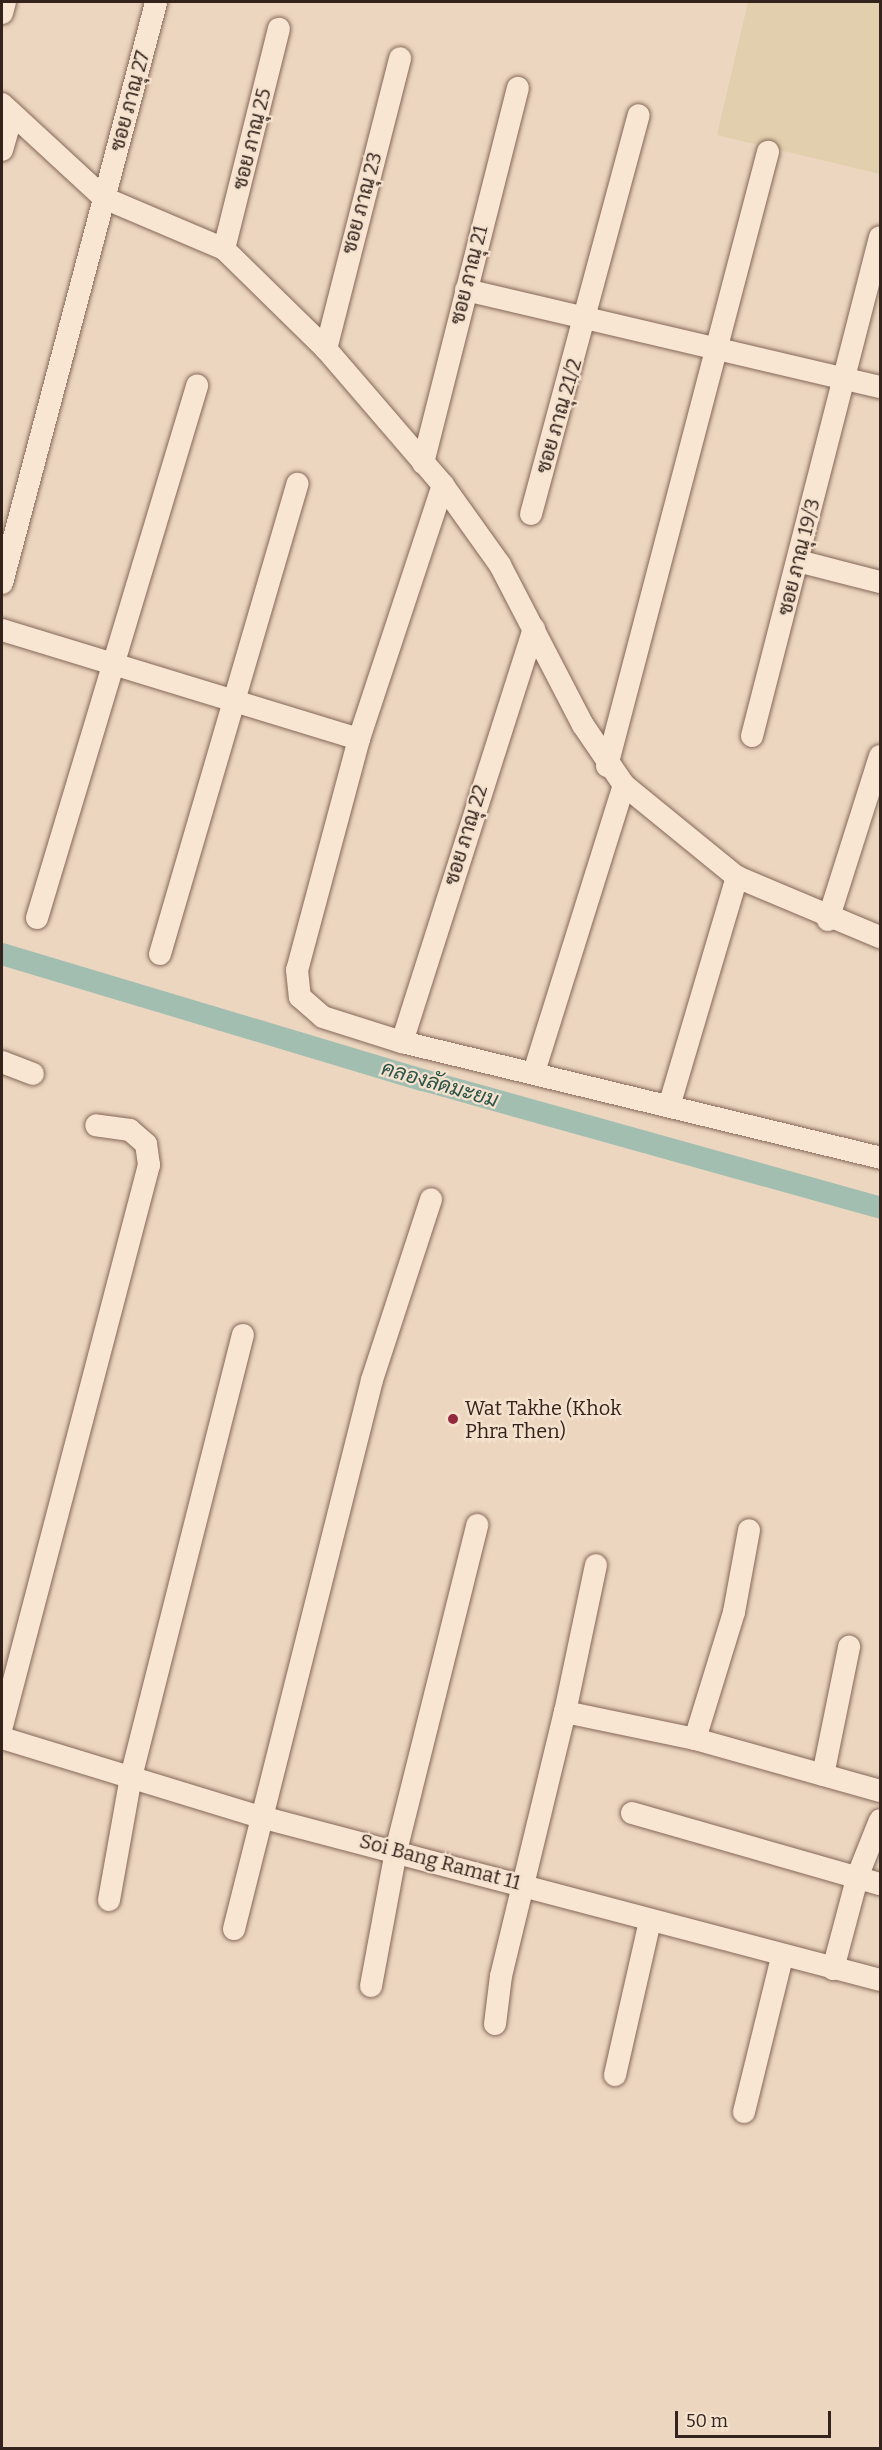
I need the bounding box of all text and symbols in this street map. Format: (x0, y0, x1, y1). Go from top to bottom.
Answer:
street label: ซอย ภาณุ 27 (105, 48, 155, 154)
street label: ซอย ภาณุ 25 (228, 86, 276, 192)
street label: ซอย ภาณุ 23 (337, 149, 387, 257)
street label: ซอย ภาณุ 21 (445, 223, 493, 327)
street label: ซอย ภาณุ 21/2 (531, 356, 587, 476)
street label: ซอย ภาณุ 19/3 (773, 496, 825, 618)
street label: ซอย ภาณุ 22 (439, 782, 493, 888)
water label: คลองลัดมะยม (379, 1055, 501, 1113)
place label: Wat Takhe (Khok Phra Then) (465, 1396, 621, 1443)
marker: Wat Takhe (Khok Phra Then) (446, 1412, 460, 1426)
street label: Soi Bang Ramat 11 (357, 1829, 523, 1895)
scale bar (678, 2399, 834, 2437)
text: 50 m (686, 2410, 728, 2432)

